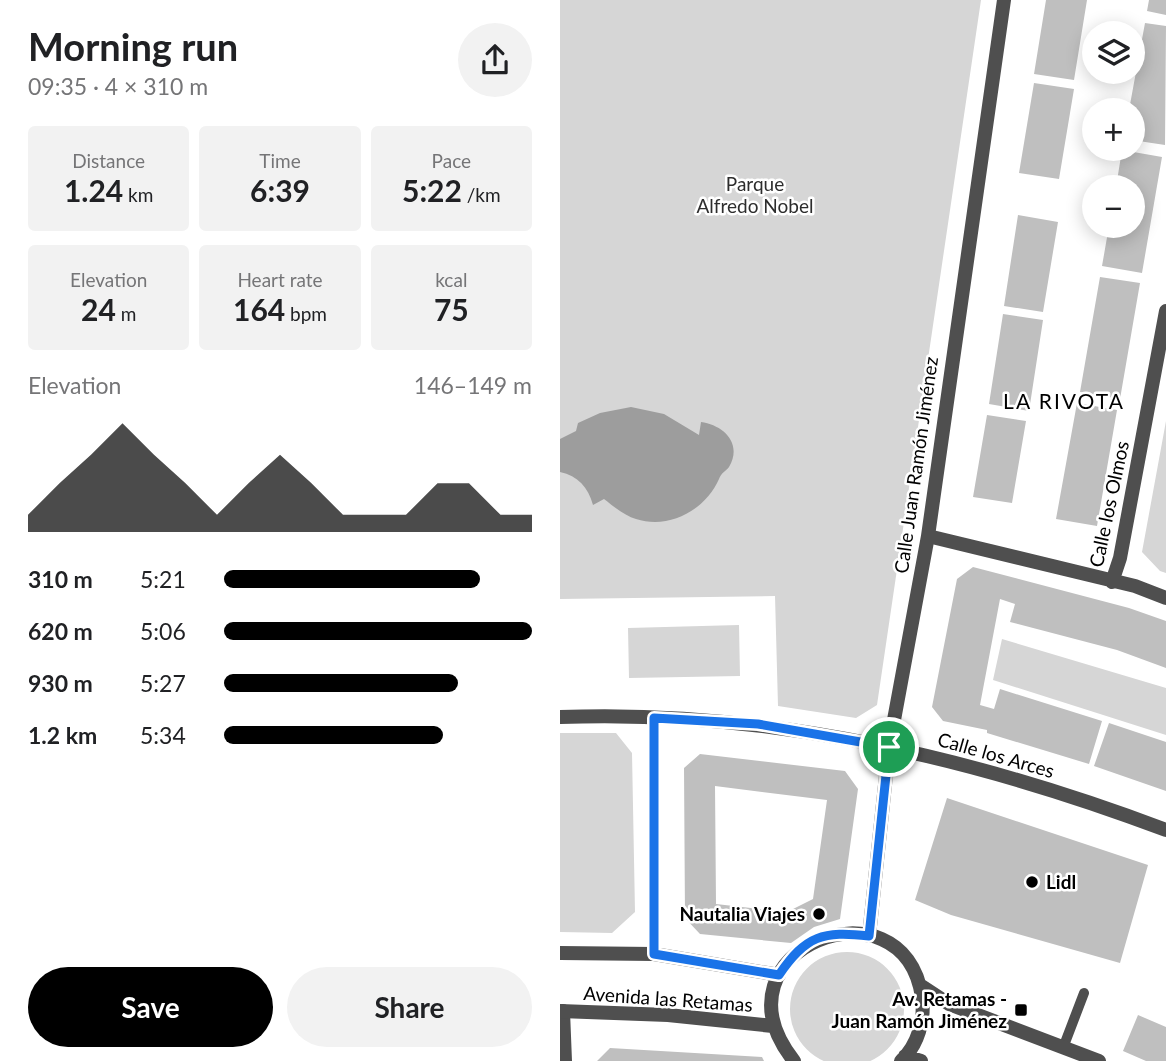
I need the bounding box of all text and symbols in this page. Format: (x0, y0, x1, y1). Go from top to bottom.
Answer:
map controls (1082, 21, 1145, 238)
button: layers (1082, 21, 1145, 84)
text: Morning run (28, 23, 238, 69)
button: share (458, 23, 532, 97)
text: 09:35 · 4 × 310 m (28, 72, 208, 100)
button: + (1082, 98, 1145, 161)
text: Distance (72, 149, 145, 172)
text: Time (259, 149, 301, 172)
text: Pace (432, 149, 471, 172)
text: 1.24 (64, 172, 123, 208)
text: 6:39 (250, 172, 310, 208)
text: 5:22 (402, 172, 462, 208)
park label: Parque Alfredo Nobel (697, 172, 813, 217)
button: − (1082, 175, 1145, 238)
text: km (123, 183, 153, 206)
text: /km (462, 183, 501, 206)
text: Elevation (70, 268, 147, 291)
text: Heart rate (237, 268, 323, 291)
text: kcal (435, 268, 467, 291)
text: 24 (81, 291, 116, 327)
text: 164 (233, 291, 285, 327)
text: 75 (434, 291, 469, 327)
text: m (116, 302, 136, 325)
text: bpm (285, 302, 327, 325)
street label: Calle Juan Ramón Jiménez (889, 355, 942, 575)
text: Elevation (28, 371, 121, 399)
text: 146–149 m (414, 371, 532, 399)
district label: LA RIVOTA (1003, 388, 1125, 413)
street label: Calle los Olmos (1084, 439, 1133, 569)
text: 310 m (28, 565, 93, 593)
text: 5:21 (140, 565, 186, 593)
text: 620 m (28, 617, 93, 645)
text: 5:06 (140, 617, 186, 645)
text: 930 m (28, 669, 93, 697)
text: 5:27 (140, 669, 186, 697)
pin (859, 717, 919, 777)
text: 1.2 km (28, 721, 97, 749)
text: 5:34 (140, 721, 186, 749)
street label: Calle los Arces (935, 727, 1057, 782)
icon: arrive (870, 728, 908, 766)
place label: Lidl (1046, 870, 1076, 893)
marker: Lidl (1024, 874, 1040, 890)
place label: Nautalia Viajes (679, 902, 805, 925)
marker: Nautalia Viajes (811, 906, 827, 922)
button: Save (28, 967, 273, 1047)
button: Share (287, 967, 532, 1047)
street label: Avenida las Retamas (583, 981, 753, 1016)
place label: Av. Retamas - Juan Ramón Jiménez (832, 987, 1007, 1032)
marker: Av. Retamas - Juan Ramón Jiménez (1013, 1002, 1029, 1018)

